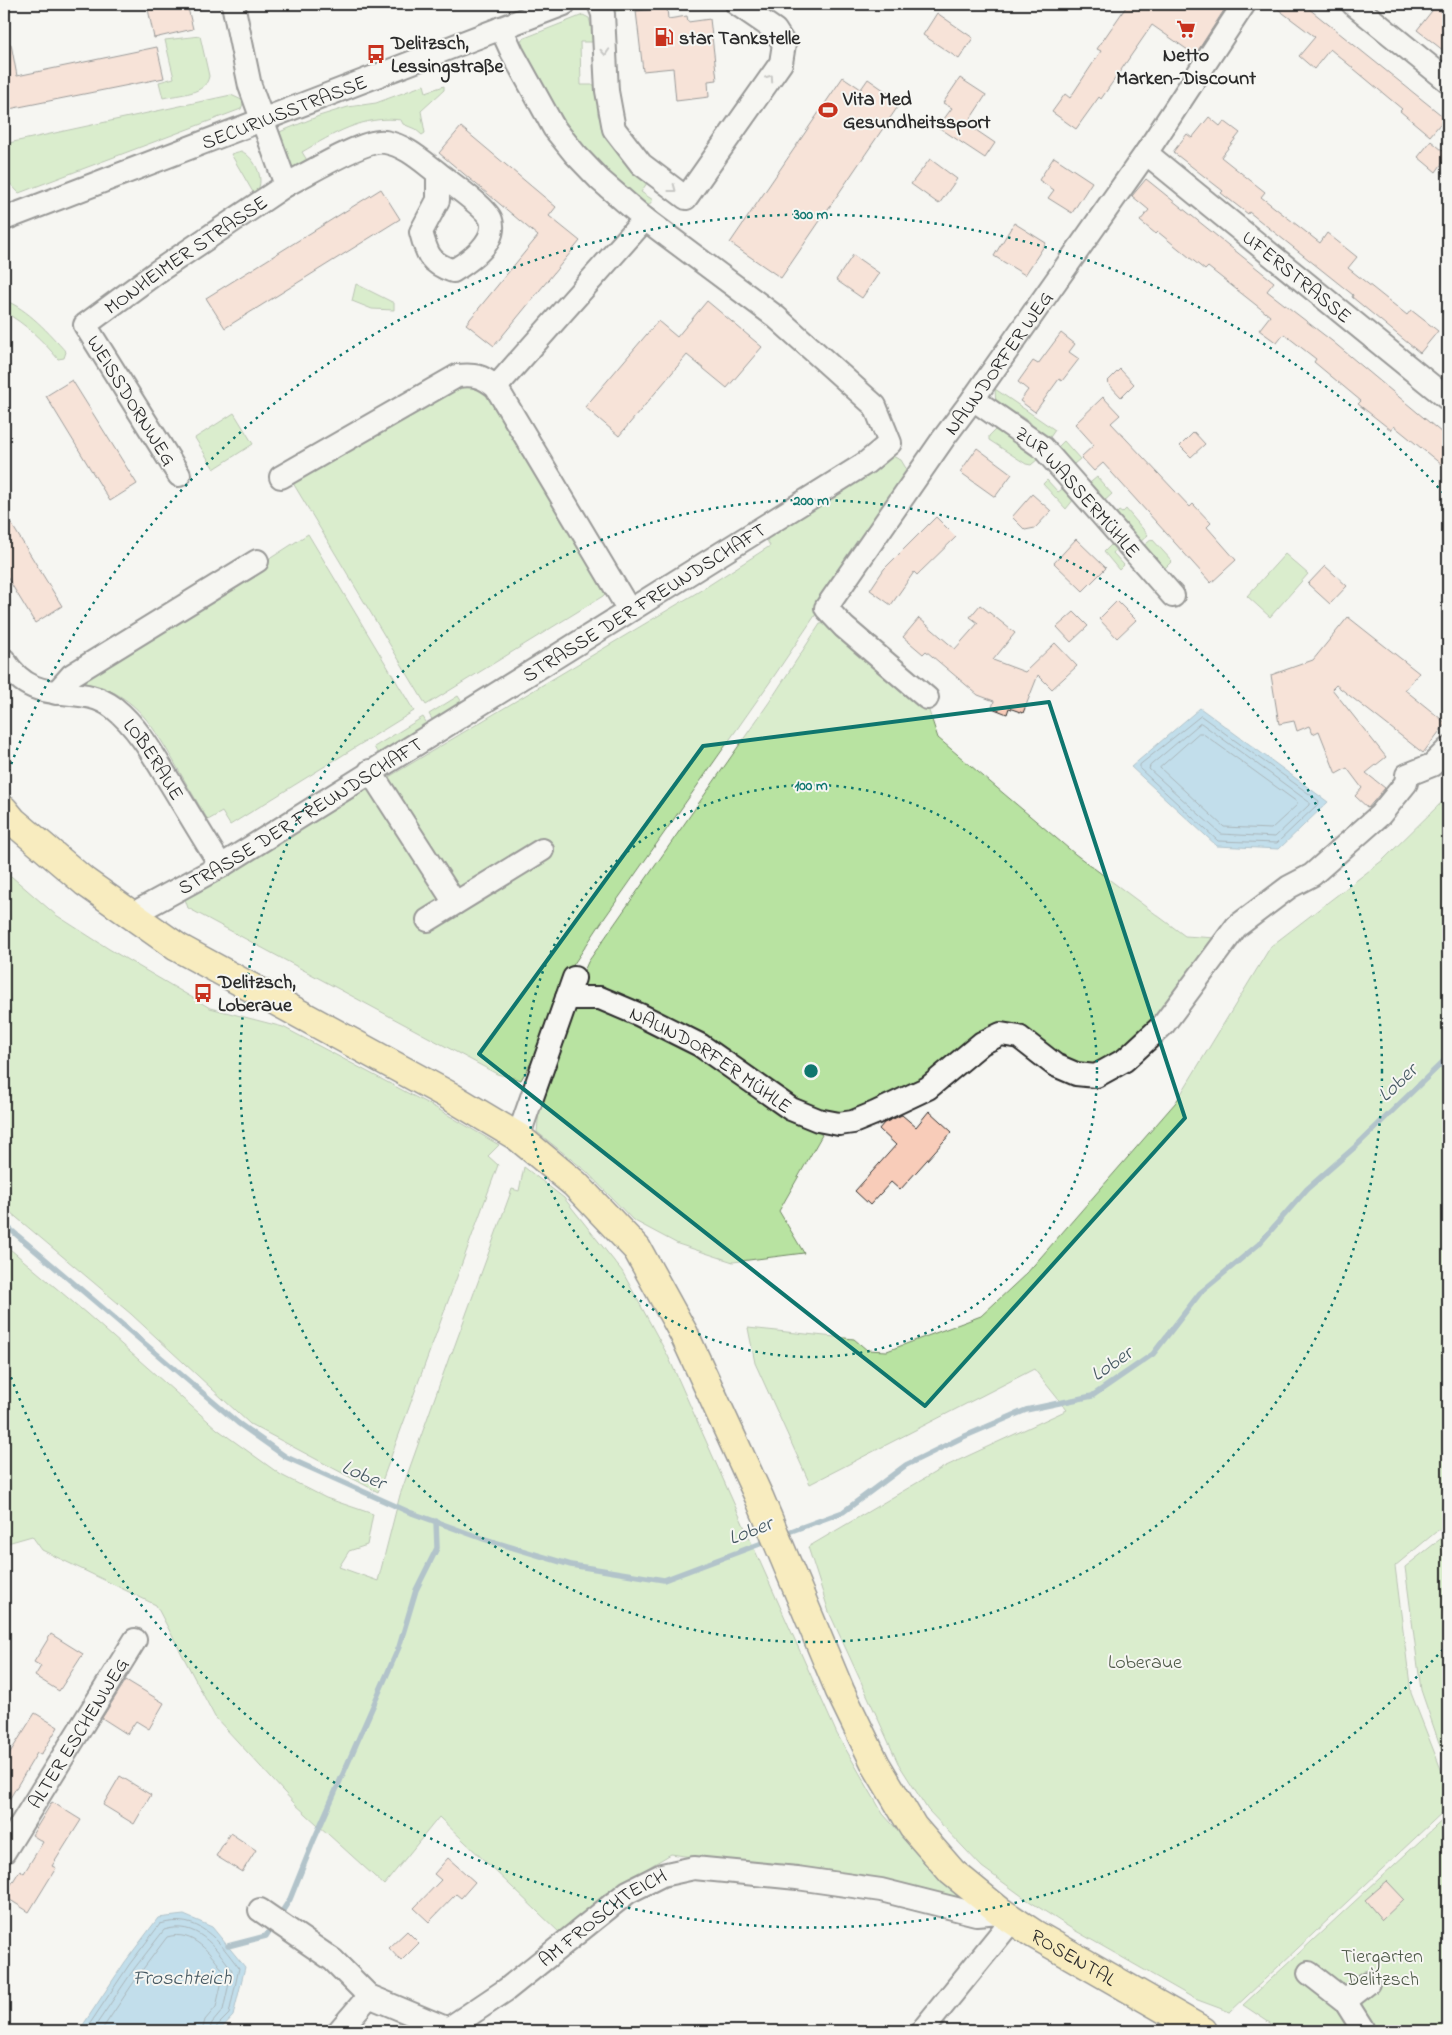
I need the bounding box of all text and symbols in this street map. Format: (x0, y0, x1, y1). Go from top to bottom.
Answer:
supermarket icon: Netto Marken-Discount (1175, 18, 1197, 40)
place label: star Tankstelle (679, 25, 801, 54)
fuel station icon: star Tankstelle (653, 26, 675, 48)
place label: Delitzsch, Lessingstraße (390, 30, 505, 83)
place label: Netto Marken-Discount (1116, 42, 1256, 94)
bus stop icon: Delitzsch, Lessingstraße (365, 43, 387, 65)
one-way arrow (599, 48, 610, 56)
street label: SECURIUSSTRASSE (198, 69, 372, 159)
one-way arrow (764, 75, 773, 84)
place label: Vita Med Gesundheitssport (842, 86, 991, 138)
sports icon: Vita Med Gesundheitssport (817, 99, 839, 121)
one-way arrow (667, 183, 676, 191)
street label: MONHEIMER STRASSE (99, 189, 274, 323)
text: 300 m (793, 204, 829, 226)
street label: UFERSTRASSE (1234, 224, 1357, 332)
street label: NAUNDORFER WEG (939, 286, 1061, 442)
street label: WEISSDORNWEG (78, 330, 182, 472)
street label: ZUR WASSERMÜHLE (1008, 421, 1146, 566)
text: 200 m (792, 490, 829, 512)
street label: STRASSE DER FREUNDSCHAFT (518, 517, 773, 691)
street label: LOBERAUE (115, 713, 190, 807)
street label: STRASSE DER FREUNDSCHAFT (173, 731, 429, 904)
text: 100 m (794, 775, 828, 797)
place label: Delitzsch, Loberaue (217, 969, 296, 1021)
bus stop icon: Delitzsch, Loberaue (192, 982, 214, 1004)
street label: NAUNDORFER MÜHLE (624, 1000, 797, 1122)
water label: Lober (1372, 1055, 1427, 1110)
centre of rings (802, 1062, 820, 1080)
water label: Lober (1085, 1338, 1141, 1390)
water label: Lober (336, 1453, 392, 1500)
water label: Lober (724, 1509, 779, 1554)
park label: Loberaue (1108, 1649, 1182, 1678)
street label: ALTER ESCHENWEG (22, 1653, 137, 1815)
street label: AM FROSCHTEICH (533, 1863, 672, 1975)
street label: ROSENTAL (1025, 1923, 1121, 1995)
park label: Tiergarten Delitzsch (1341, 1943, 1423, 1995)
water label: Froschteich (133, 1964, 232, 1994)

